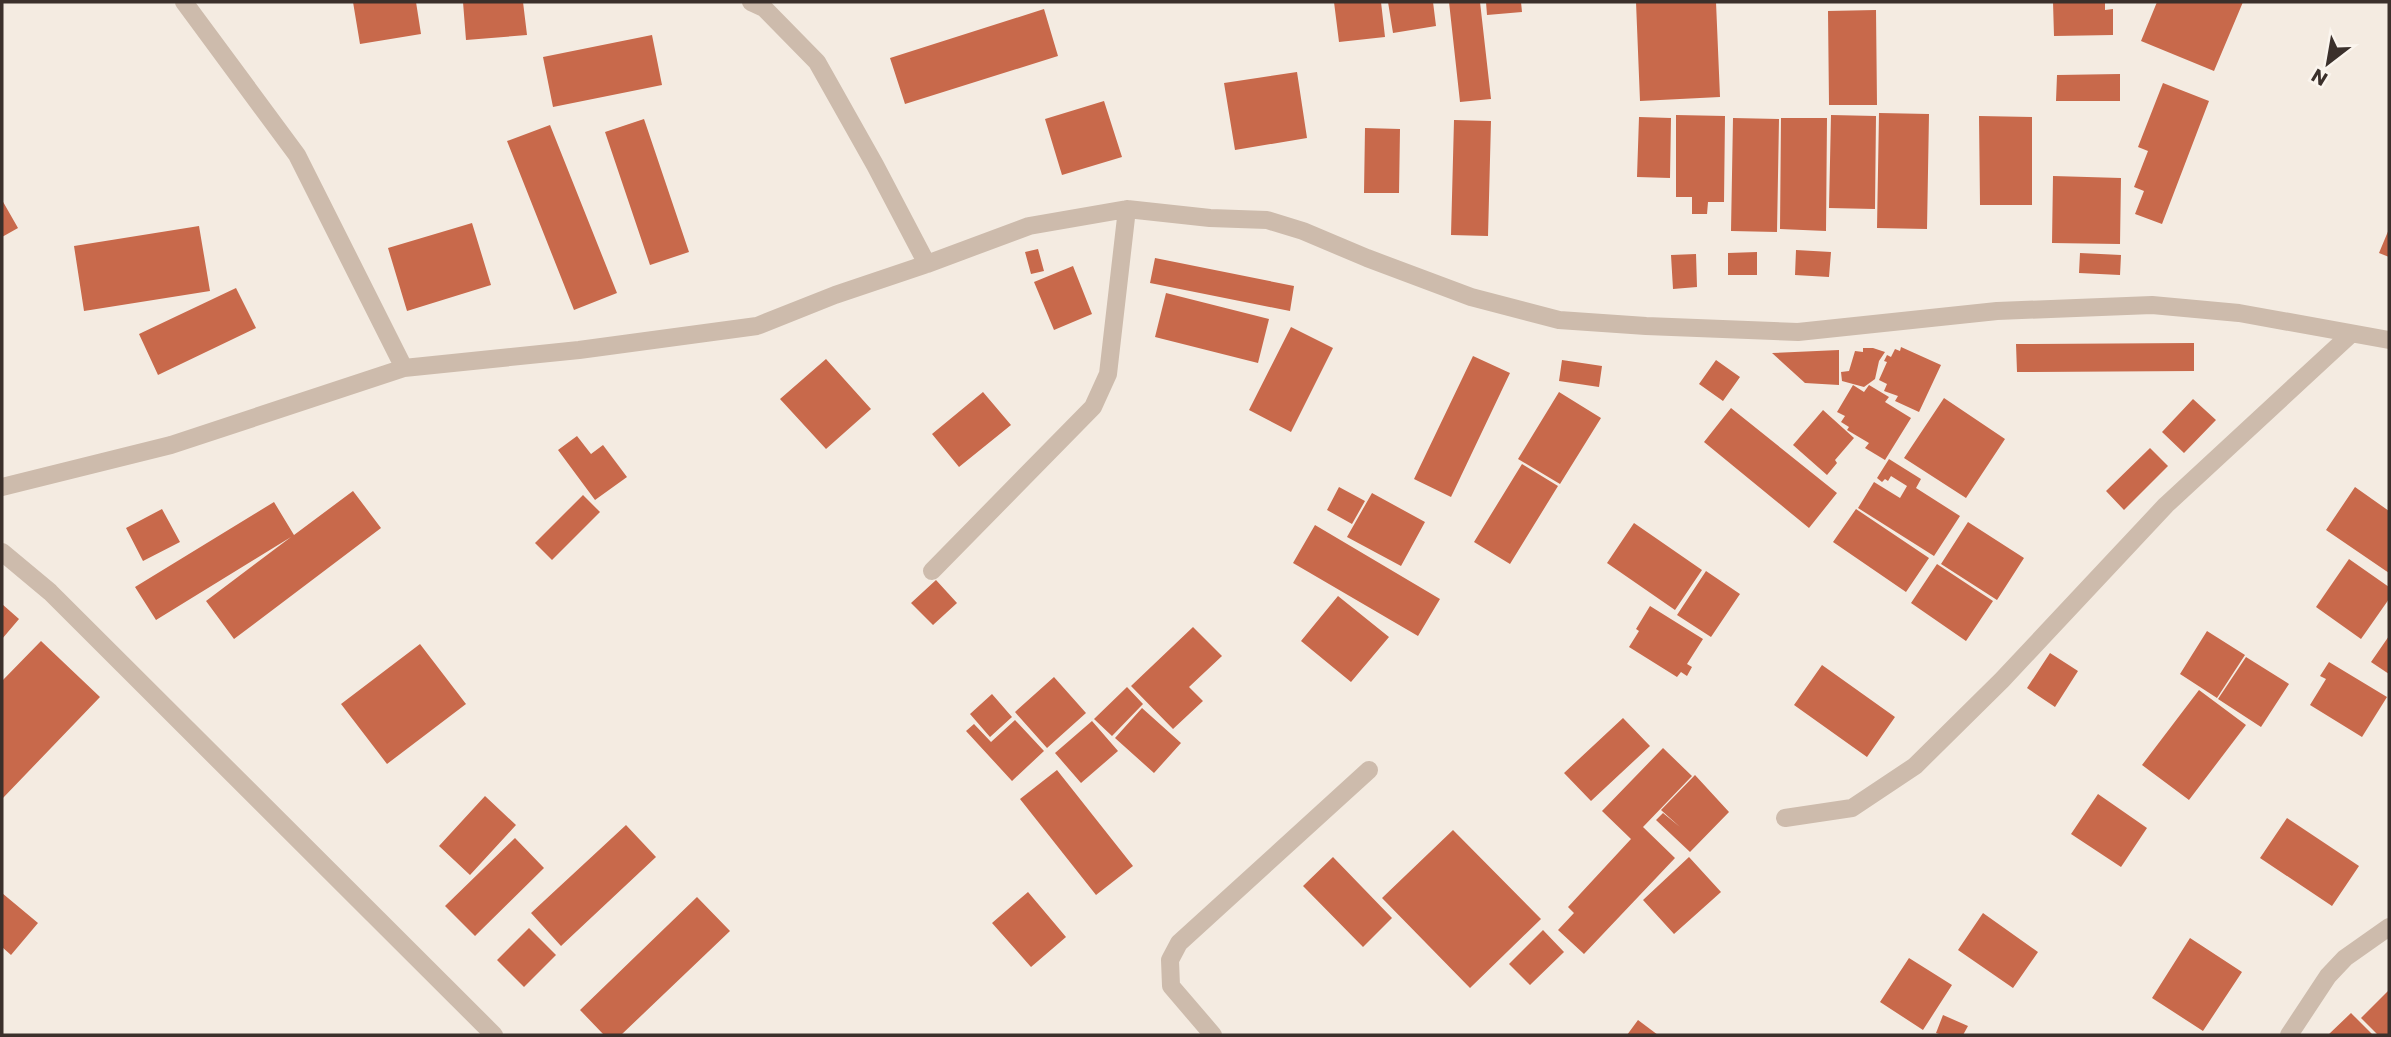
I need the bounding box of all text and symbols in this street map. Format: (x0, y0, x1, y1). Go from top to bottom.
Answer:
north arrow (2293, 28, 2363, 98)
text: N (2306, 62, 2333, 92)

